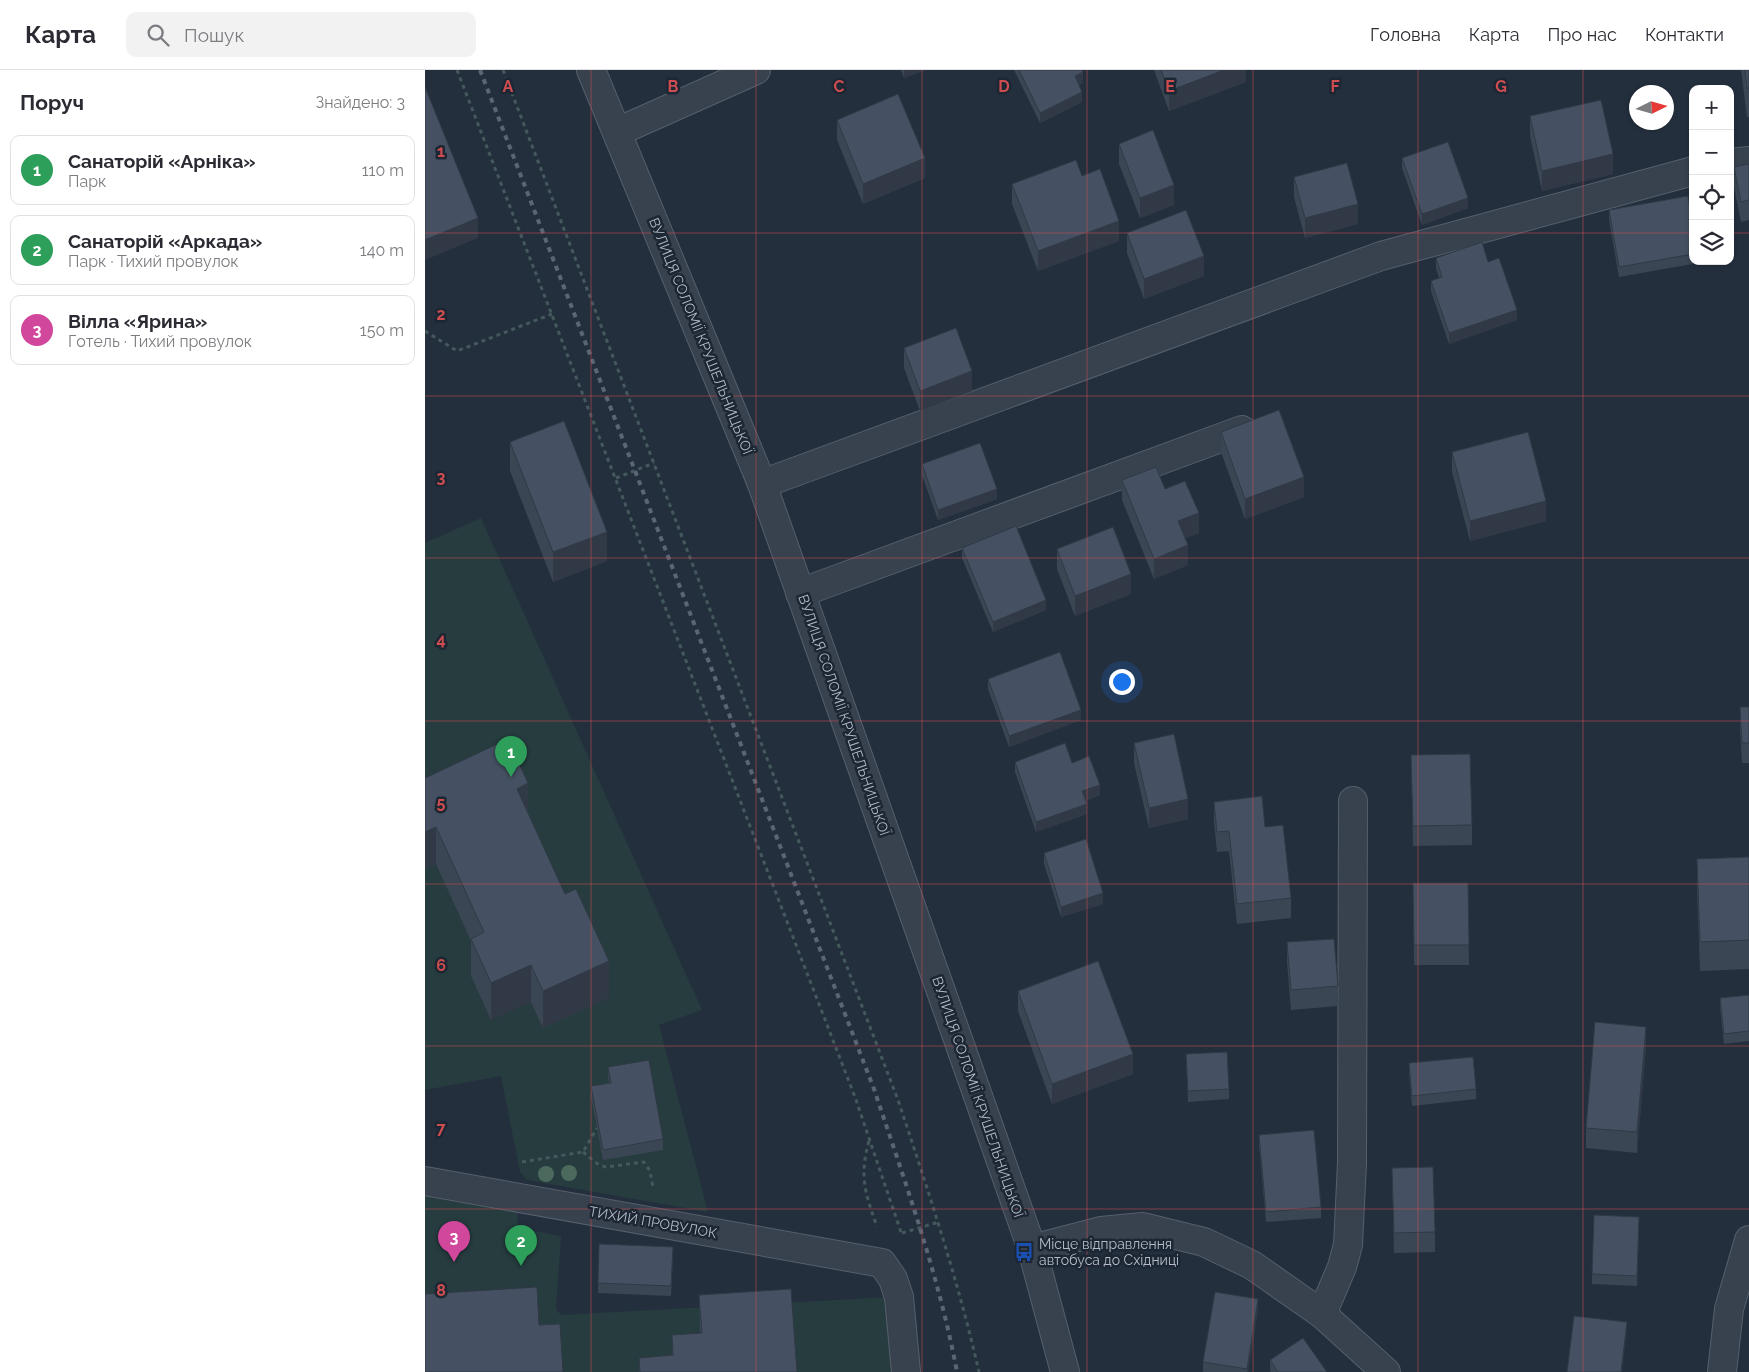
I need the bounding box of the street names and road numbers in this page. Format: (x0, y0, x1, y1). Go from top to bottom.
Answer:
street label: ВУЛИЦЯ СОЛОМІЇ КРУШЕЛЬНИЦЬКОЇ (646, 215, 758, 457)
street label: ВУЛИЦЯ СОЛОМІЇ КРУШЕЛЬНИЦЬКОЇ (795, 592, 895, 838)
street label: ВУЛИЦЯ СОЛОМІЇ КРУШЕЛЬНИЦЬКОЇ (929, 974, 1029, 1220)
street label: ТИХИЙ ПРОВУЛОК (588, 1202, 718, 1241)

